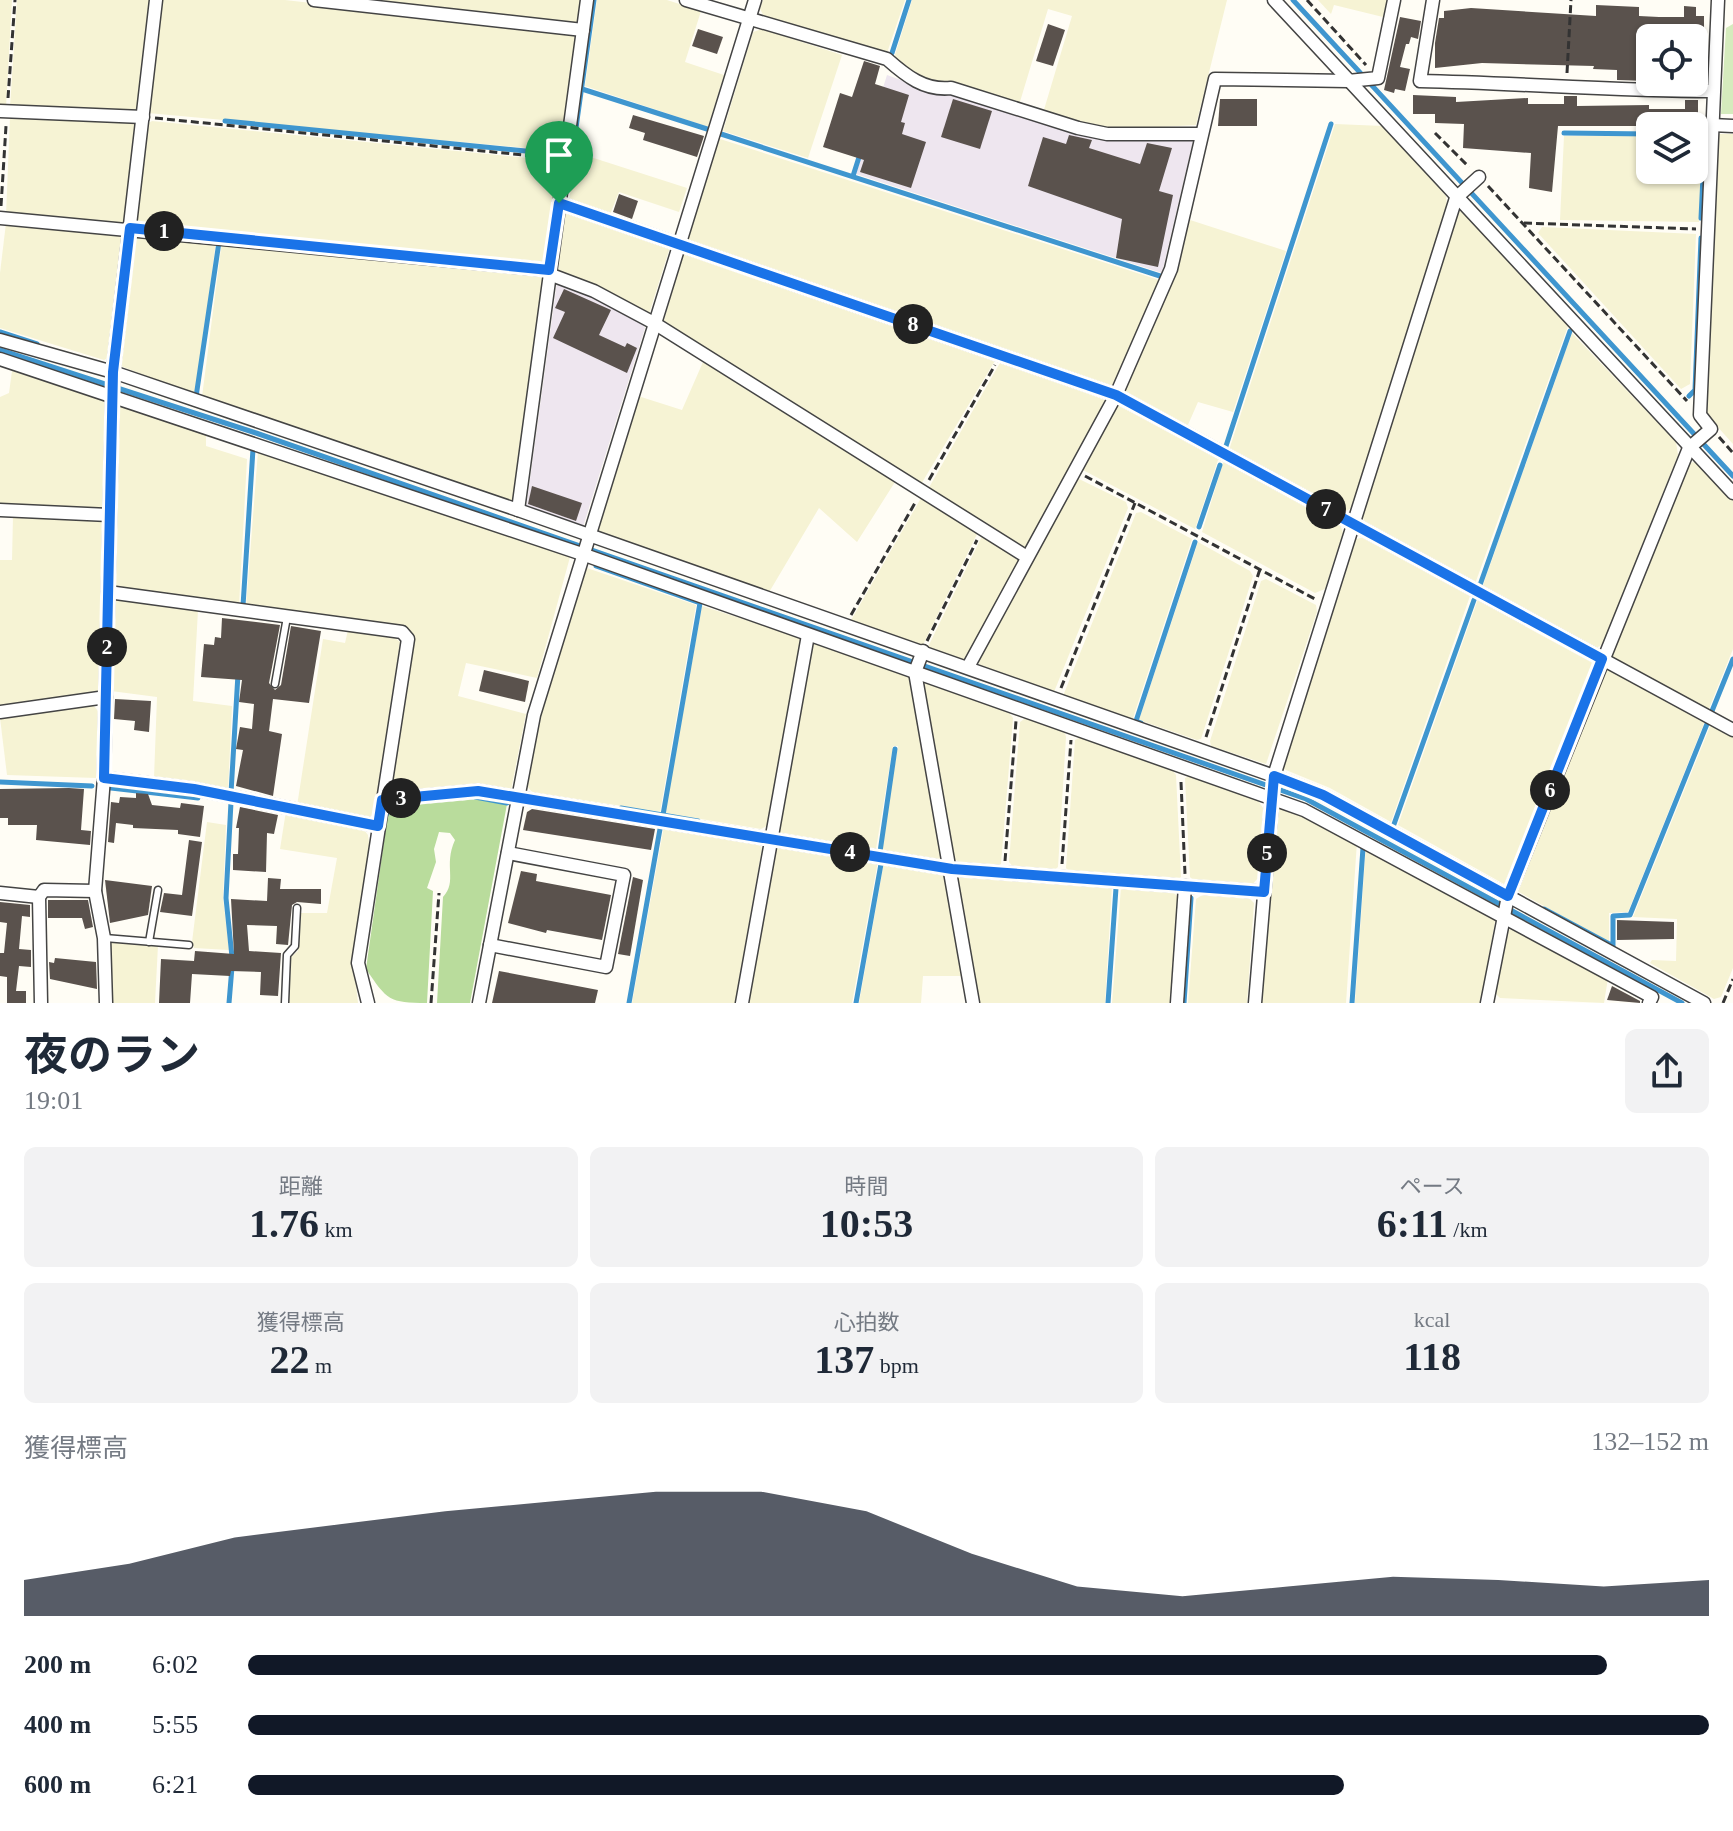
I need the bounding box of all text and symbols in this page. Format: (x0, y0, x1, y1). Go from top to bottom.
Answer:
map controls (1636, 24, 1708, 184)
button: locate (1636, 24, 1708, 96)
button: layers (1636, 112, 1708, 184)
pin (525, 121, 593, 203)
icon: arrive (537, 133, 581, 177)
pin: 1 (144, 211, 184, 251)
text: 1 (159, 218, 170, 243)
pin: 8 (893, 304, 933, 344)
text: 8 (908, 311, 919, 336)
pin: 7 (1306, 489, 1346, 529)
text: 7 (1321, 496, 1332, 521)
pin: 2 (87, 627, 127, 667)
text: 2 (102, 634, 113, 659)
pin: 6 (1530, 770, 1570, 810)
text: 6 (1545, 777, 1556, 802)
pin: 3 (381, 778, 421, 818)
text: 3 (396, 785, 407, 810)
pin: 4 (830, 832, 870, 872)
pin: 5 (1247, 833, 1287, 873)
text: 4 (845, 839, 856, 864)
text: 5 (1262, 840, 1273, 865)
button: share (1625, 1029, 1709, 1113)
text: 夜のラン (24, 1031, 200, 1080)
text: 19:01 (24, 1086, 83, 1115)
text: 距離 (279, 1174, 323, 1199)
text: 時間 (844, 1174, 889, 1199)
text: ペース (1400, 1174, 1465, 1199)
text: 1.76 (249, 1201, 319, 1246)
text: 10:53 (820, 1201, 913, 1246)
text: 6:11 (1377, 1201, 1448, 1246)
text: km (319, 1217, 353, 1242)
text: /km (1448, 1217, 1488, 1242)
text: kcal (1414, 1307, 1450, 1332)
text: 獲得標高 (257, 1310, 345, 1335)
text: 心拍数 (833, 1310, 900, 1335)
text: 118 (1403, 1334, 1461, 1379)
text: 22 (270, 1337, 310, 1382)
text: 137 (814, 1337, 874, 1382)
text: m (310, 1353, 332, 1378)
text: bpm (874, 1353, 919, 1378)
text: 132–152 m (1591, 1427, 1709, 1456)
text: 獲得標高 (24, 1434, 128, 1463)
text: 200 m (24, 1650, 91, 1679)
text: 6:02 (152, 1650, 198, 1679)
text: 400 m (24, 1710, 91, 1739)
text: 5:55 (152, 1710, 198, 1739)
text: 600 m (24, 1770, 91, 1799)
text: 6:21 (152, 1770, 198, 1799)

